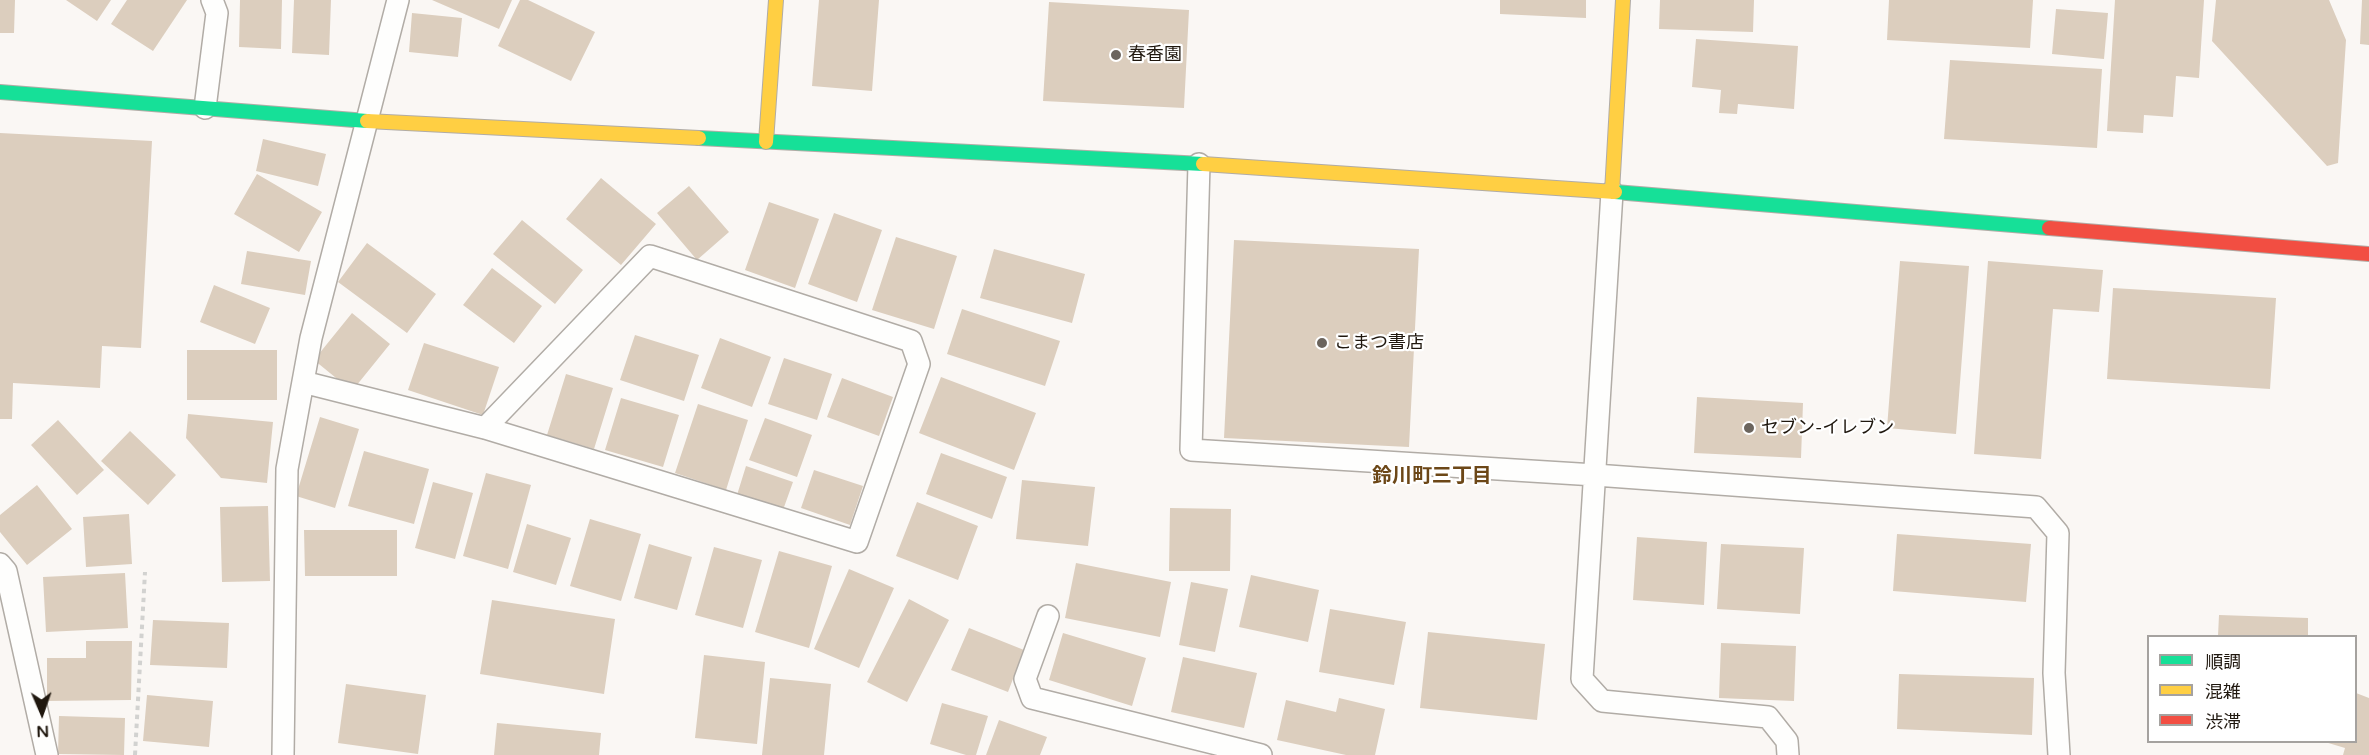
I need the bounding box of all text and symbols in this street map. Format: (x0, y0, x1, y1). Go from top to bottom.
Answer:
place label: 春香園 (1128, 44, 1182, 66)
marker: 春香園 (1109, 48, 1123, 62)
place label: こまつ書店 (1334, 332, 1424, 354)
marker: こまつ書店 (1315, 336, 1329, 350)
place label: セブン-イレブン (1761, 417, 1894, 439)
marker: セブン-イレブン (1742, 421, 1756, 435)
district label: 鈴川町三丁目 (1372, 465, 1492, 489)
legend (2147, 635, 2357, 743)
text: 順調 (2205, 651, 2241, 673)
text: 混雑 (2205, 681, 2241, 703)
north arrow (12, 683, 72, 743)
text: 渋滞 (2205, 711, 2241, 733)
text: N (36, 721, 49, 741)

